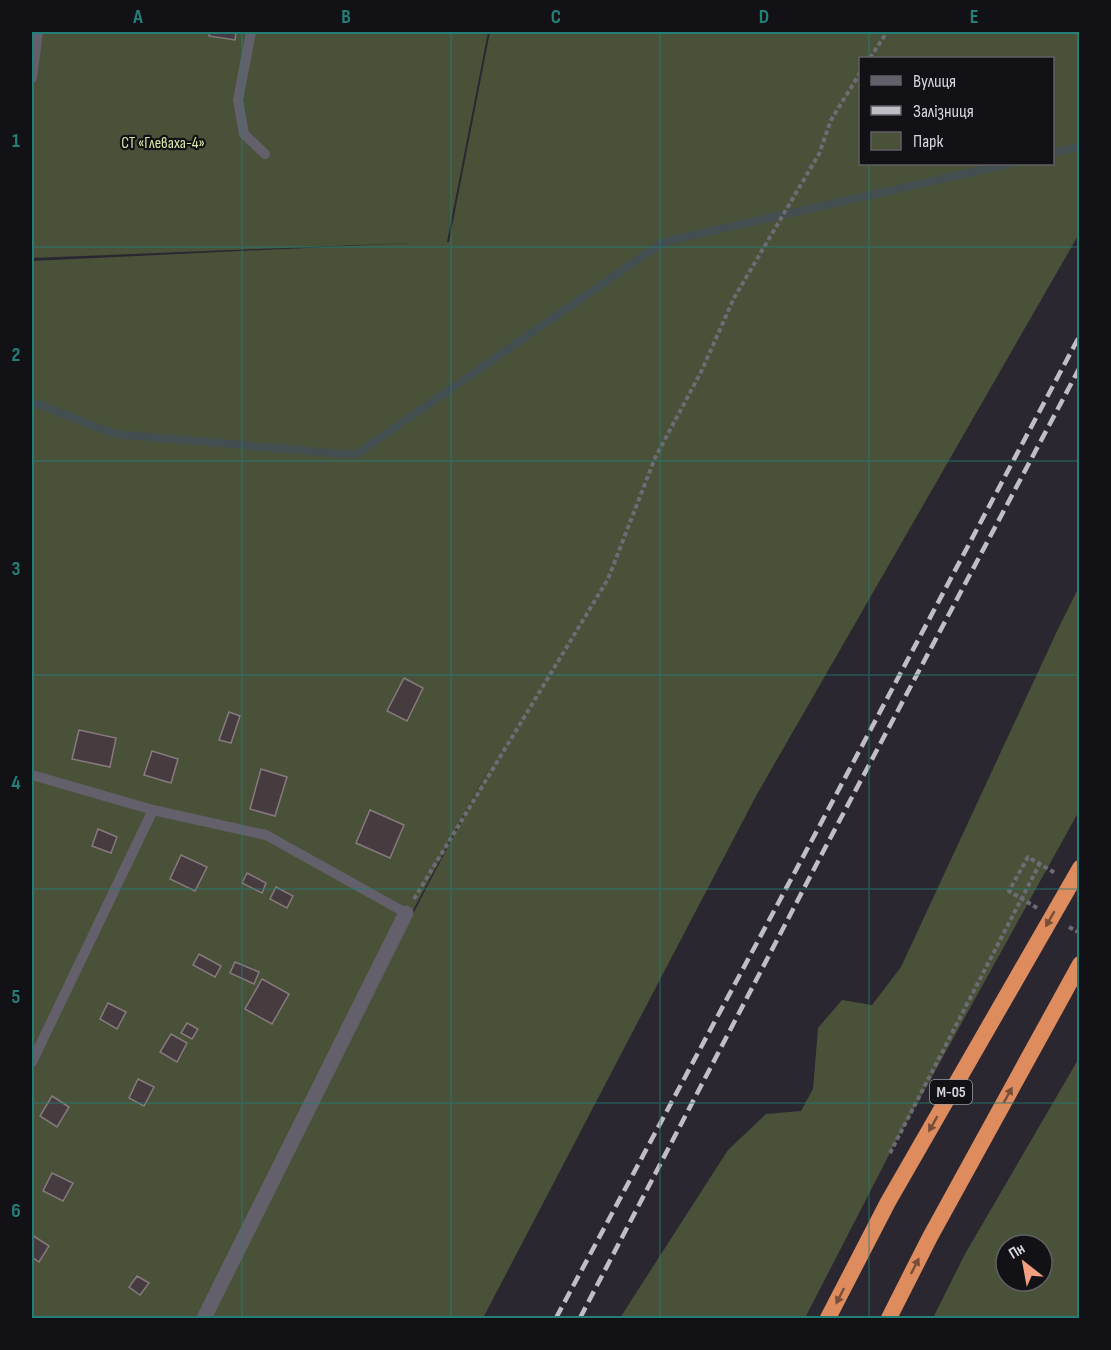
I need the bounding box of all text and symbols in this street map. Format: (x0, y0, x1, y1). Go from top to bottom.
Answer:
text: A (132, 5, 143, 29)
text: B (341, 5, 351, 29)
text: C (551, 5, 561, 29)
text: D (759, 5, 769, 29)
text: E (970, 5, 978, 29)
legend (859, 57, 1054, 165)
text: Вулиця (913, 71, 956, 92)
text: Залізниця (913, 101, 974, 122)
text: 1 (12, 129, 20, 153)
text: Парк (913, 131, 944, 152)
park label: СТ «Глеваха-4» (121, 134, 205, 153)
text: 2 (12, 343, 20, 367)
text: 3 (12, 557, 21, 581)
text: 4 (11, 771, 21, 795)
one-way arrow (1046, 910, 1056, 927)
text: 5 (12, 985, 21, 1009)
road number: М-05 (930, 1080, 972, 1104)
one-way arrow (1003, 1086, 1013, 1103)
one-way arrow (927, 1116, 938, 1132)
text: 6 (11, 1199, 21, 1223)
north arrow (994, 1233, 1054, 1293)
text: Пн (1006, 1239, 1029, 1264)
one-way arrow (911, 1258, 920, 1275)
one-way arrow (835, 1287, 845, 1304)

